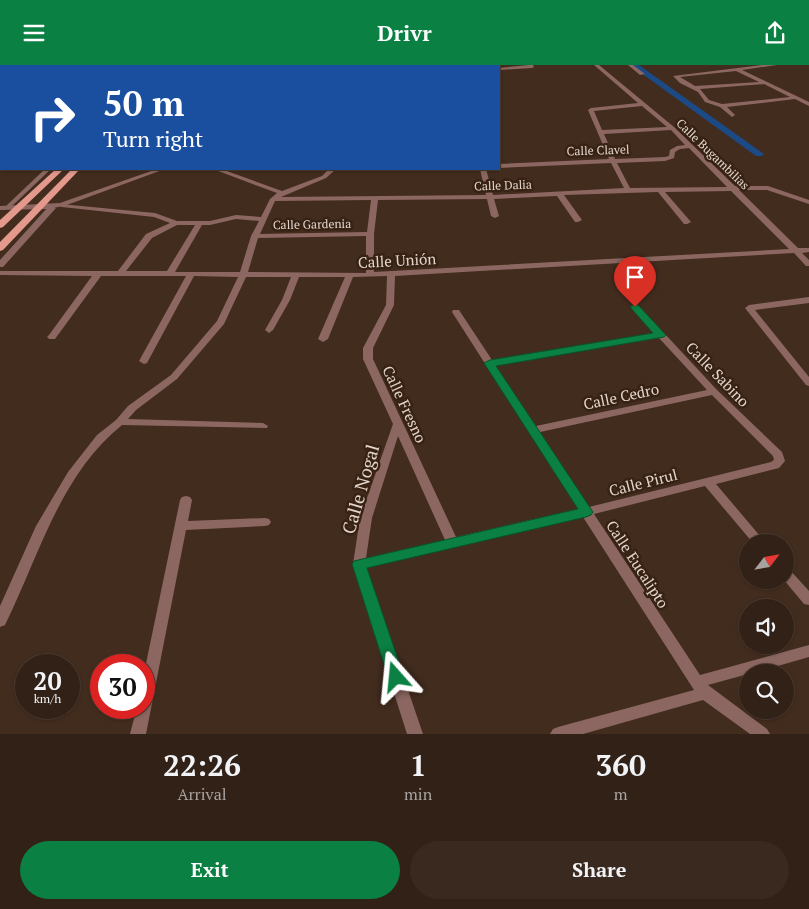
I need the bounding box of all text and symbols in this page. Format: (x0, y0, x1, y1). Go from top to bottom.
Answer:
text: Drivr (377, 18, 432, 47)
icon: menu (20, 19, 48, 47)
icon: share (761, 19, 789, 47)
text: 50 m (103, 80, 184, 126)
icon: right (20, 85, 85, 150)
street label: Calle Bugambilias (673, 115, 753, 193)
text: Turn right (103, 124, 203, 153)
street label: Calle Clavel (566, 141, 630, 159)
street label: Calle Dalia (474, 176, 532, 194)
street label: Calle Gardenia (273, 216, 351, 232)
street label: Calle Unión (357, 248, 437, 272)
pin (614, 256, 656, 307)
icon: arrive (621, 263, 649, 291)
street label: Calle Sabino (682, 337, 754, 411)
street label: Calle Fresno (378, 362, 432, 446)
street label: Calle Cedro (581, 378, 661, 414)
street label: Calle Nogal (336, 441, 384, 537)
street label: Calle Pirul (607, 464, 679, 500)
street label: Calle Eucalipto (602, 516, 674, 612)
north arrow (739, 534, 794, 589)
map controls (739, 534, 794, 719)
button: sound (739, 599, 794, 654)
position arrow (369, 650, 421, 702)
speed limit sign: 30 (90, 654, 155, 719)
text: 20 (33, 664, 62, 697)
button: search (739, 664, 794, 719)
text: km/h (34, 691, 61, 706)
text: 22:26 (163, 745, 241, 785)
text: 1 (410, 745, 427, 785)
text: 360 (595, 745, 646, 785)
text: Arrival (177, 783, 227, 805)
text: min (404, 783, 432, 805)
text: m (614, 783, 627, 805)
button: Exit (20, 841, 400, 899)
button: Share (410, 841, 789, 899)

